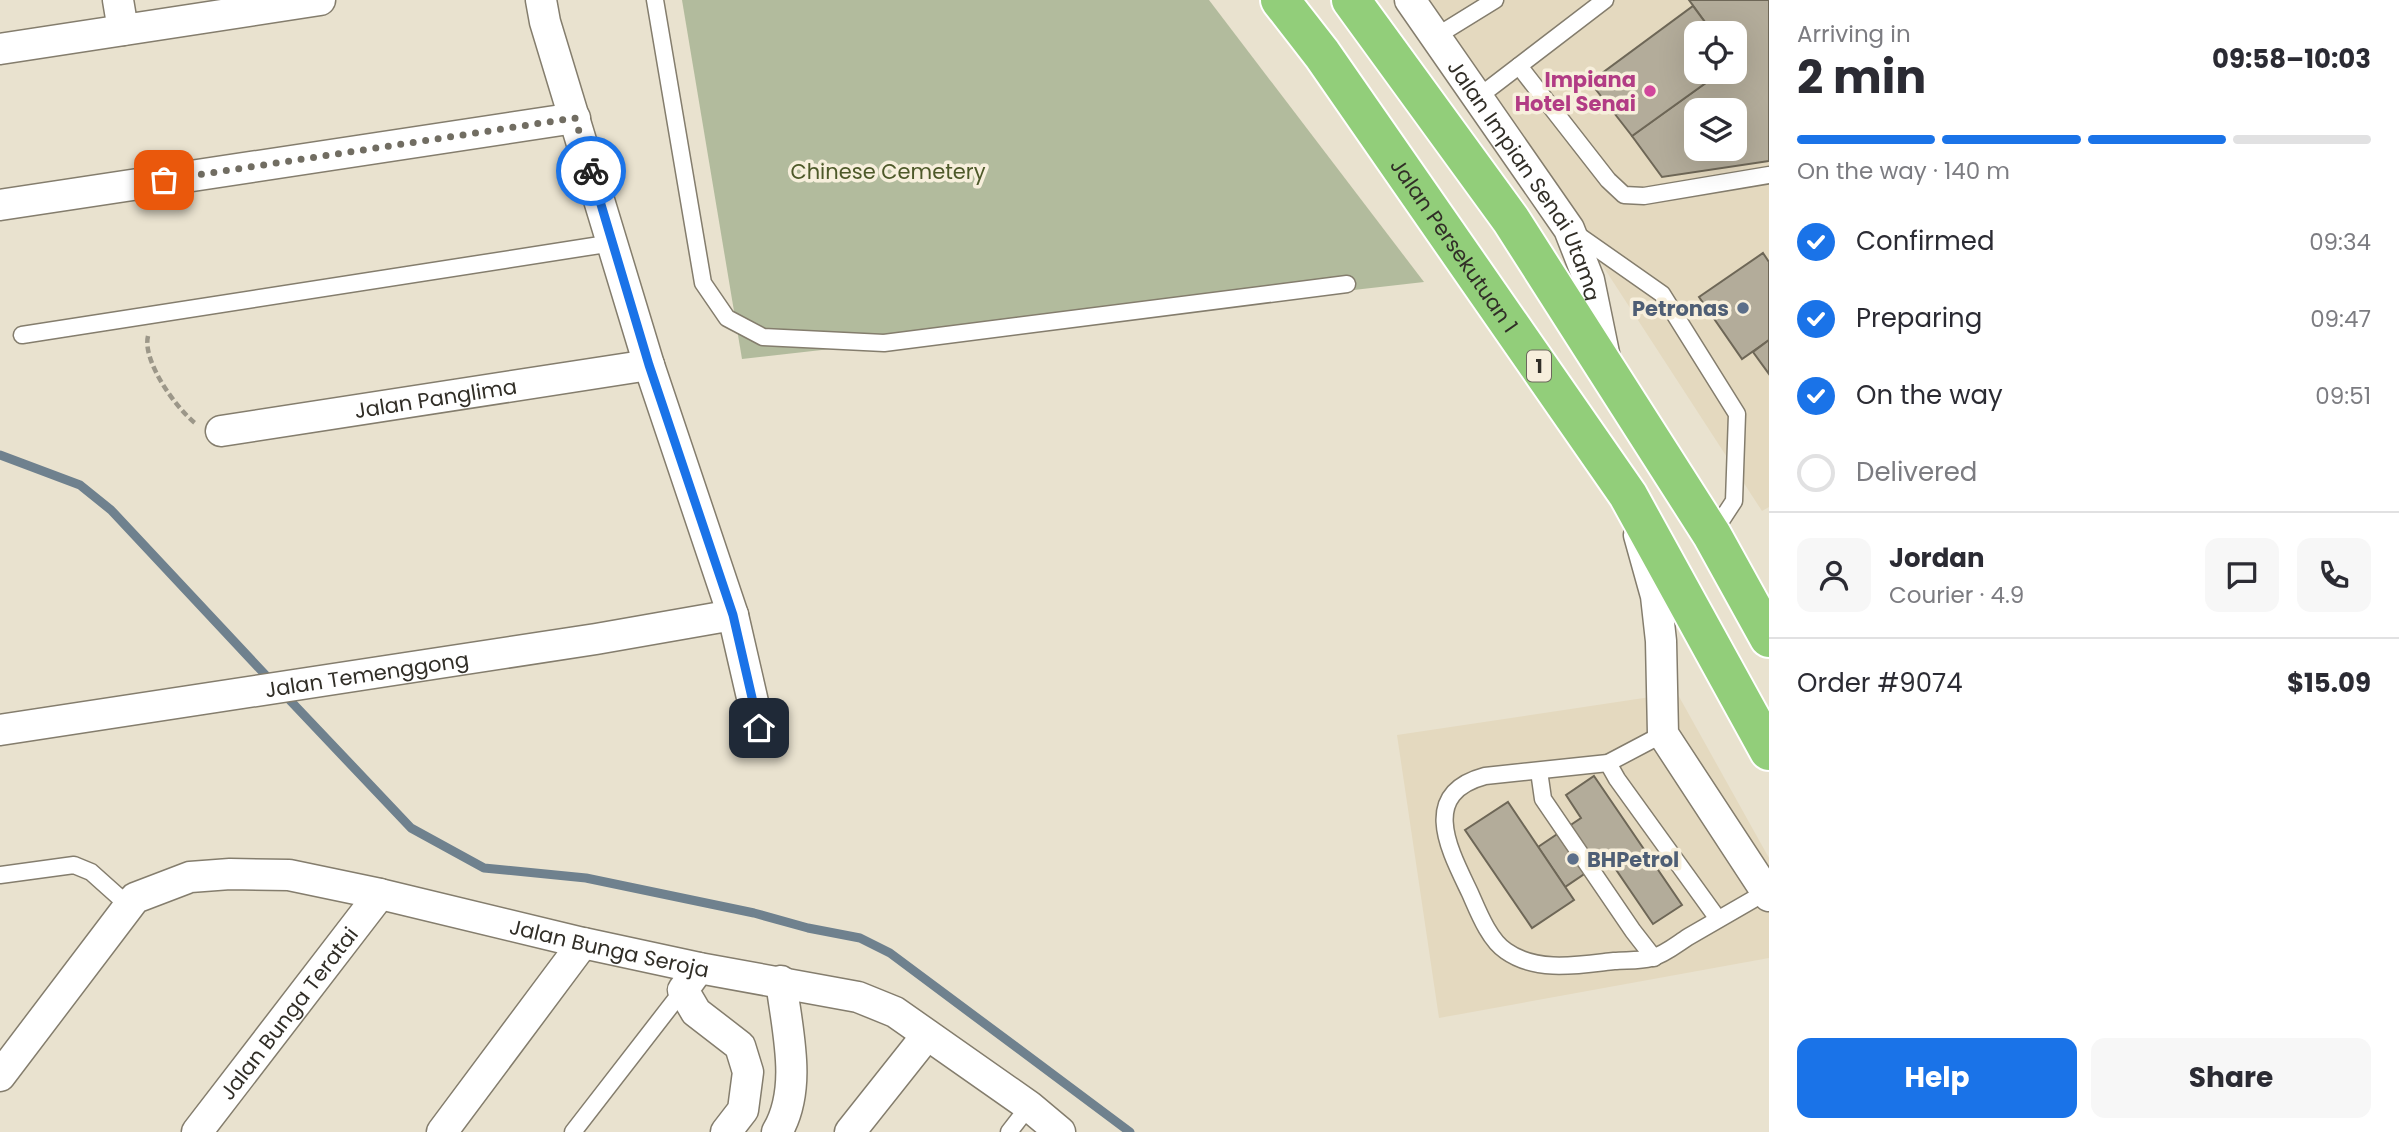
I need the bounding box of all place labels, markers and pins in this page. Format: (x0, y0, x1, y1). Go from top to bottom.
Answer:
place label: Impiana Hotel Senai (1515, 65, 1636, 118)
marker: Impiana Hotel Senai (1642, 83, 1658, 99)
pin (134, 150, 194, 210)
place label: Petronas (1632, 294, 1729, 323)
marker: Petronas (1735, 300, 1751, 316)
pin (729, 698, 789, 758)
place label: BHPetrol (1587, 845, 1679, 874)
marker: BHPetrol (1565, 851, 1581, 867)

